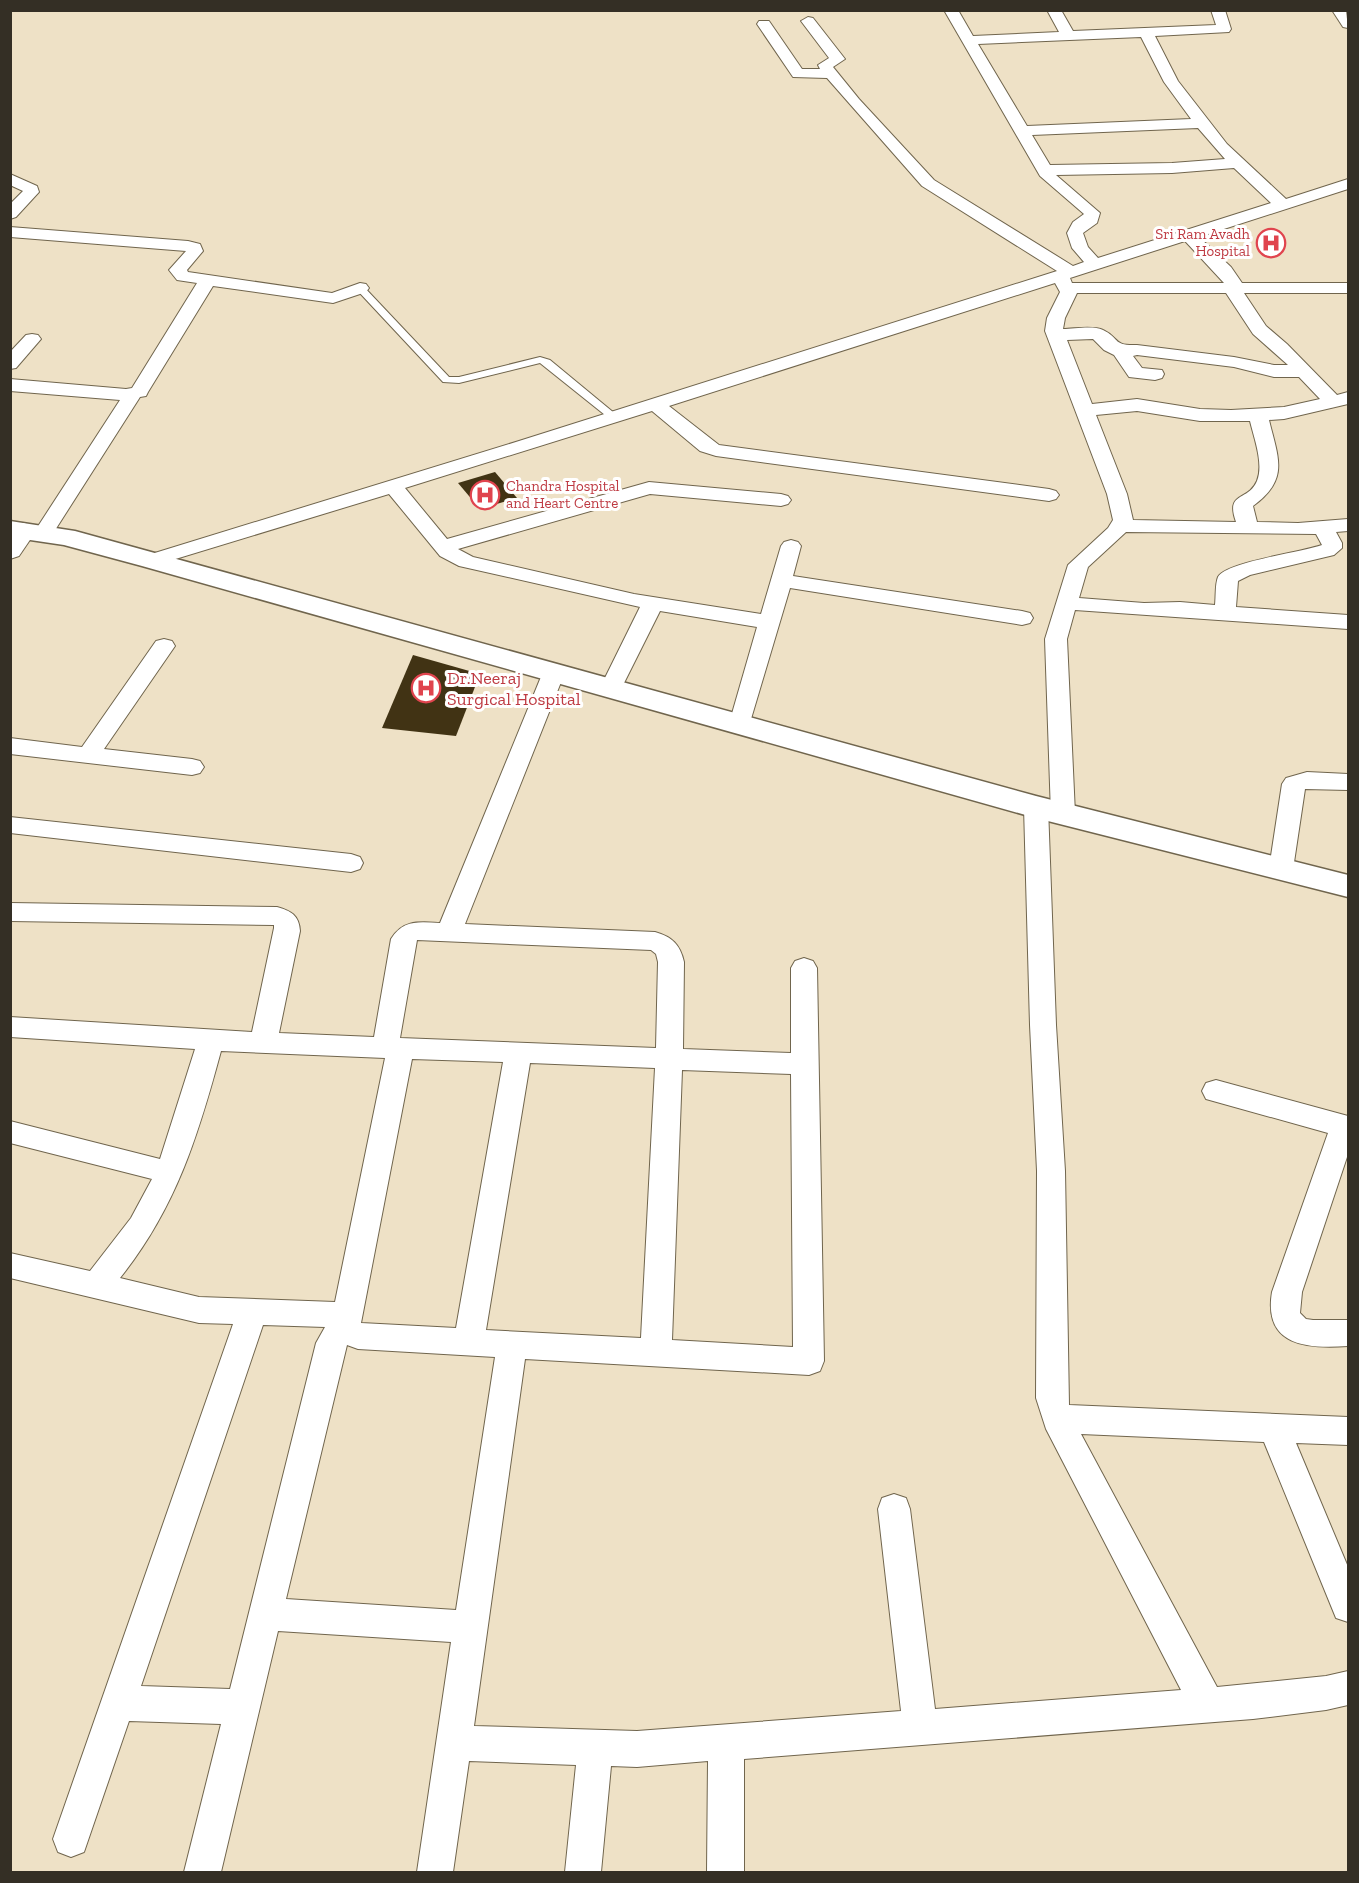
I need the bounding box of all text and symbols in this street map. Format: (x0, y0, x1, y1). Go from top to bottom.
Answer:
place label: Sri Ram Avadh Hospital (1155, 225, 1251, 260)
hospital icon: Sri Ram Avadh Hospital (1255, 227, 1287, 259)
place label: Chandra Hospital and Heart Centre (506, 477, 620, 512)
hospital icon: Chandra Hospital and Heart Centre (469, 479, 501, 511)
place label: Dr.Neeraj Surgical Hospital (447, 667, 581, 710)
hospital icon: Dr.Neeraj Surgical Hospital (410, 672, 442, 704)

